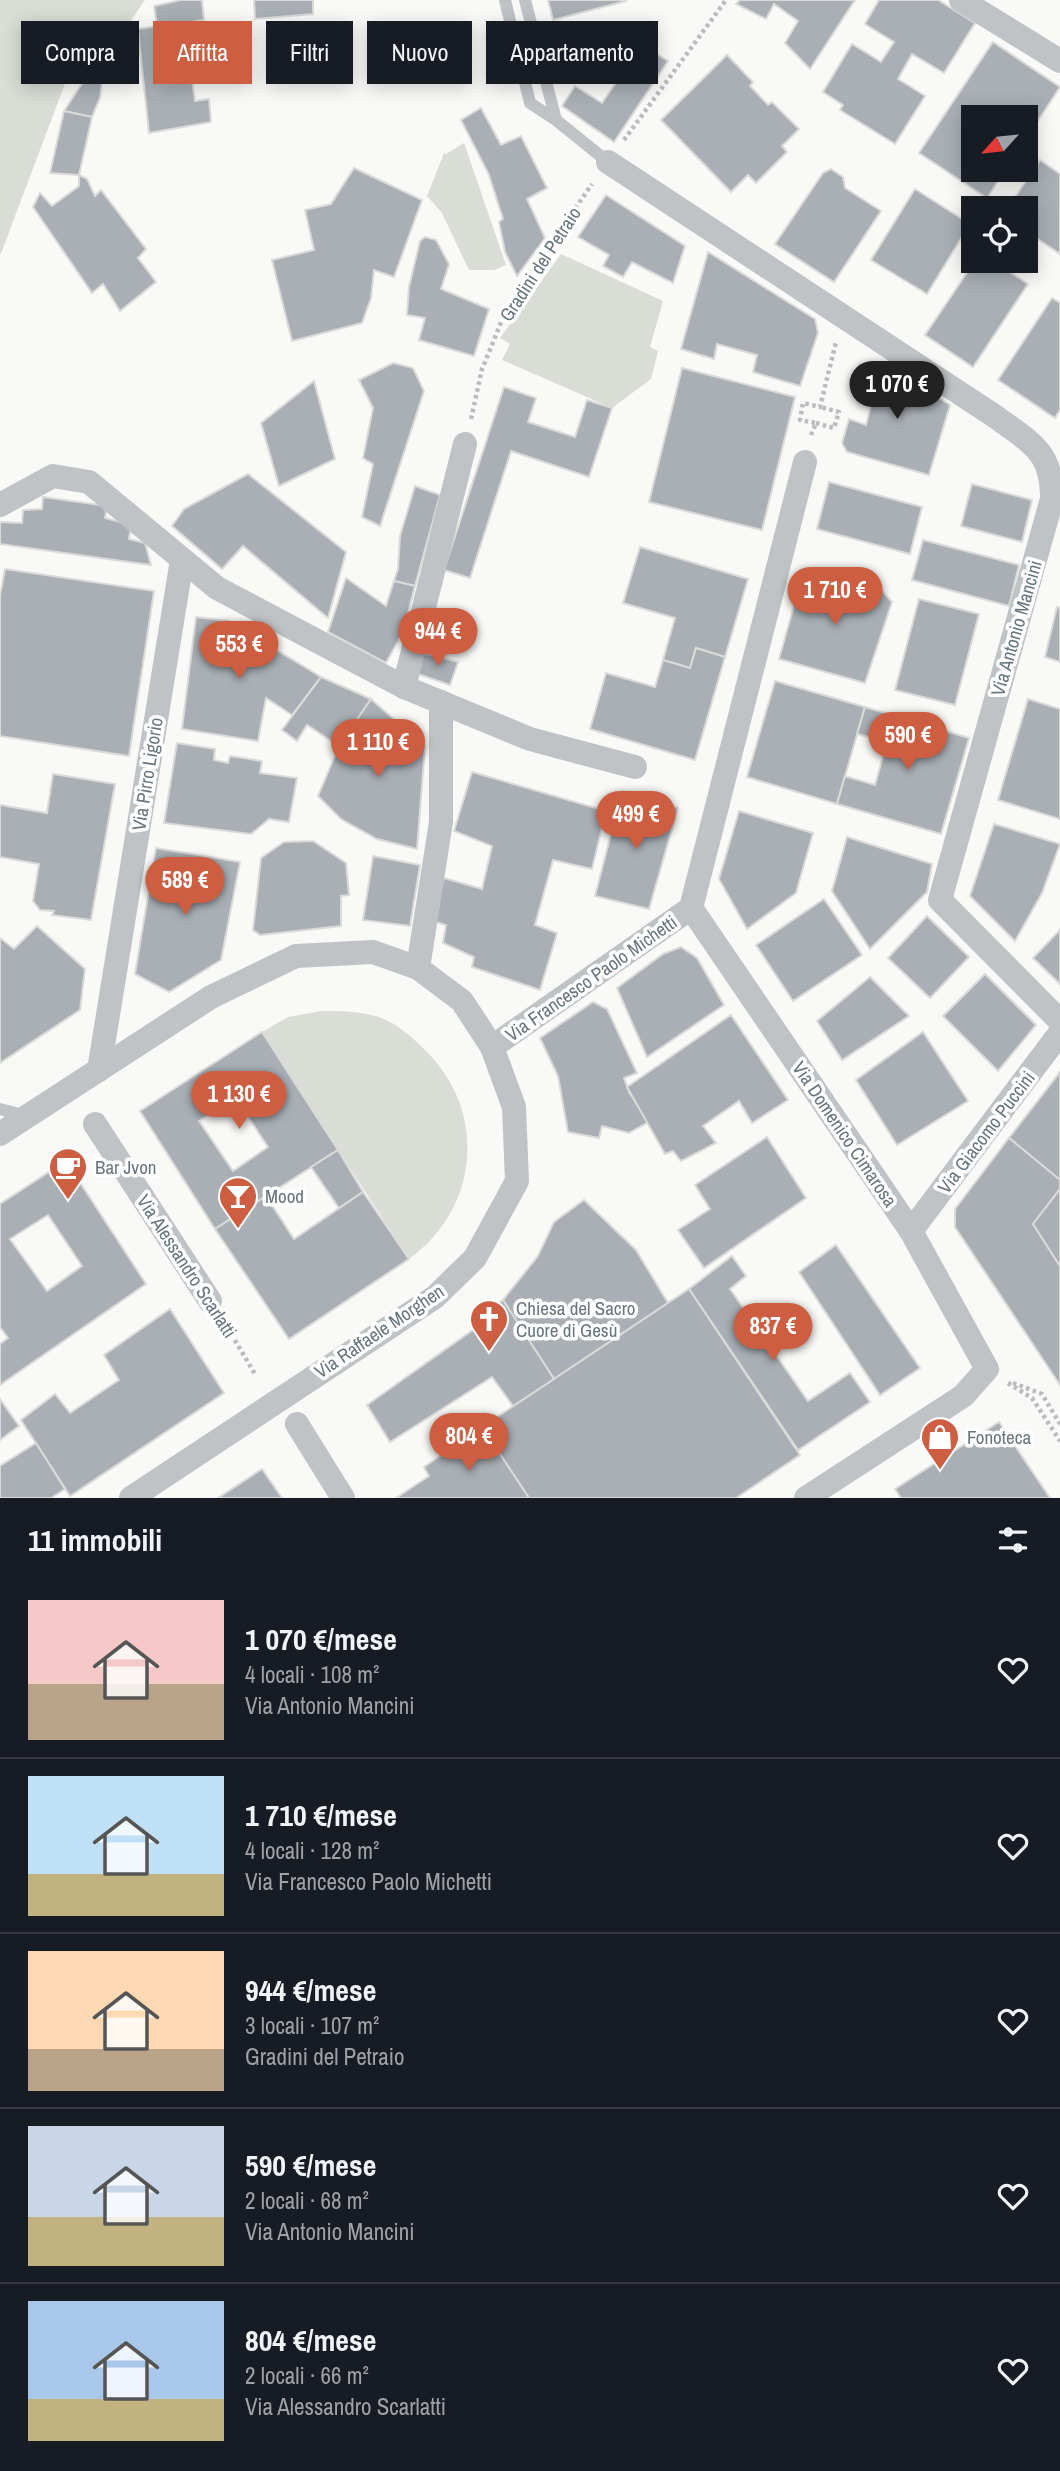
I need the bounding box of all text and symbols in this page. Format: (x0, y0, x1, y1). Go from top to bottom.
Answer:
chip: Compra (21, 21, 139, 84)
chip: Affitta (153, 21, 252, 84)
chip: Filtri (266, 21, 353, 84)
chip: Nuovo (367, 21, 472, 84)
chip: Appartamento (486, 21, 658, 84)
north arrow (961, 105, 1038, 182)
map controls (961, 105, 1038, 273)
button: locate (961, 196, 1038, 273)
street label: Gradini del Petraio (493, 202, 587, 326)
pin: 1 070 € (832, 362, 962, 421)
text: 1 070 € (866, 368, 928, 399)
street label: Via Antonio Mancini (984, 557, 1048, 699)
pin: 1 710 € (770, 568, 900, 627)
text: 1 710 € (804, 574, 866, 605)
pin: 944 € (389, 608, 487, 668)
text: 944 € (414, 615, 462, 646)
pin: 553 € (190, 622, 288, 681)
text: 553 € (215, 628, 263, 659)
pin: 590 € (859, 712, 957, 772)
street label: Via Pirro Ligorio (125, 716, 169, 832)
text: 590 € (884, 719, 932, 750)
pin: 1 110 € (313, 720, 443, 779)
text: 1 110 € (347, 726, 409, 757)
pin: 499 € (587, 792, 685, 851)
text: 499 € (612, 798, 660, 829)
pin: 589 € (136, 858, 234, 917)
text: 589 € (161, 864, 209, 895)
street label: Via Francesco Paolo Michetti (500, 909, 682, 1047)
street label: Via Domenico Cimarosa (787, 1056, 904, 1212)
street label: Via Giacomo Puccini (931, 1065, 1041, 1199)
pin: 1 130 € (174, 1072, 304, 1131)
text: 1 130 € (208, 1078, 270, 1109)
cafe icon: Bar Jvon (47, 1146, 89, 1201)
place label: Bar Jvon (95, 1154, 156, 1180)
bar icon: Mood (217, 1175, 259, 1230)
place label: Mood (265, 1183, 304, 1209)
street label: Via Alessandro Scarlatti (131, 1189, 243, 1343)
street label: Via Raffaele Morghen (309, 1278, 449, 1384)
place label: Chiesa del Sacro Cuore di Gesù (516, 1295, 636, 1343)
church icon: Chiesa del Sacro Cuore di Gesù (468, 1298, 510, 1353)
pin: 837 € (724, 1304, 822, 1363)
text: 837 € (749, 1310, 797, 1341)
pin: 804 € (420, 1414, 518, 1473)
shop icon: Fonoteca (919, 1416, 961, 1471)
text: 804 € (445, 1420, 493, 1451)
place label: Fonoteca (967, 1424, 1032, 1450)
text: 11 immobili (28, 1520, 162, 1560)
icon: filters (994, 1521, 1032, 1559)
text: 1 070 €/mese (245, 1619, 397, 1659)
icon: home (84, 1628, 168, 1712)
icon: heart (994, 1651, 1032, 1689)
text: 4 locali · 108 m² (245, 1659, 379, 1690)
text: Via Antonio Mancini (245, 1690, 415, 1721)
text: 1 710 €/mese (245, 1795, 397, 1835)
icon: home (84, 1804, 168, 1888)
icon: heart (994, 1827, 1032, 1865)
text: 4 locali · 128 m² (245, 1835, 379, 1866)
text: Via Francesco Paolo Michetti (245, 1866, 492, 1897)
text: 944 €/mese (245, 1970, 376, 2010)
icon: home (84, 1979, 168, 2063)
icon: heart (994, 2002, 1032, 2040)
text: 3 locali · 107 m² (245, 2010, 379, 2041)
text: Gradini del Petraio (245, 2041, 404, 2072)
text: 590 €/mese (245, 2145, 376, 2185)
icon: home (84, 2154, 168, 2238)
icon: heart (994, 2177, 1032, 2215)
text: 2 locali · 68 m² (245, 2185, 369, 2216)
text: Via Antonio Mancini (245, 2216, 415, 2247)
text: 804 €/mese (245, 2320, 376, 2360)
icon: home (84, 2329, 168, 2413)
icon: heart (994, 2352, 1032, 2390)
text: 2 locali · 66 m² (245, 2360, 369, 2391)
text: Via Alessandro Scarlatti (245, 2391, 446, 2422)

